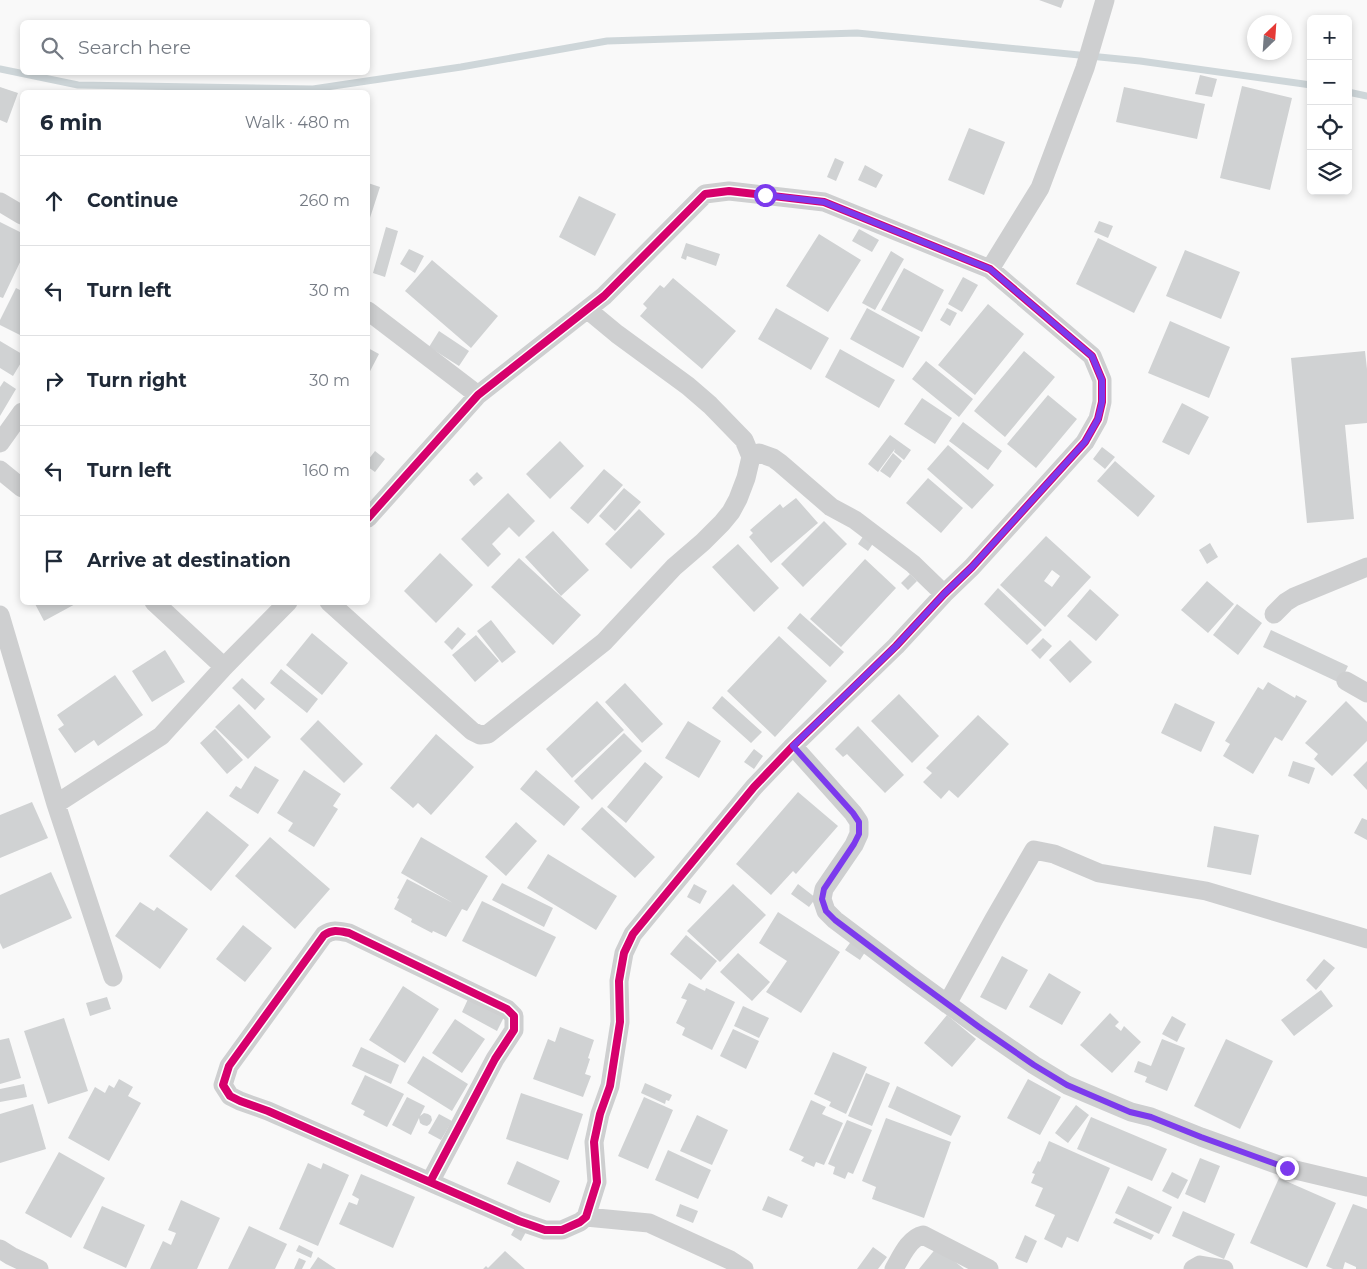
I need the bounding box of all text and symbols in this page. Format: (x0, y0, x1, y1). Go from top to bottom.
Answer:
north arrow (1247, 15, 1292, 60)
map controls (1307, 15, 1352, 195)
button: + (1307, 15, 1352, 60)
search box (20, 20, 370, 75)
icon: search (38, 34, 66, 62)
text: Search here (78, 36, 191, 59)
button: − (1307, 60, 1352, 105)
button: locate (1307, 105, 1352, 150)
text: 6 min (40, 110, 102, 135)
text: Walk · 480 m (245, 113, 350, 132)
button: layers (1307, 150, 1352, 195)
route start (754, 184, 777, 207)
icon: ahead (40, 187, 68, 215)
text: Continue (87, 189, 178, 212)
text: 260 m (299, 191, 350, 210)
icon: left (40, 277, 68, 305)
text: Turn left (87, 279, 172, 302)
text: 30 m (309, 281, 350, 300)
icon: right (40, 367, 68, 395)
text: Turn right (87, 369, 187, 392)
text: 30 m (309, 371, 350, 390)
icon: left (40, 457, 68, 485)
text: Turn left (87, 459, 172, 482)
text: 160 m (303, 461, 350, 480)
icon: arrive (40, 547, 68, 575)
text: Arrive at destination (87, 549, 291, 572)
route end (1276, 1157, 1299, 1180)

